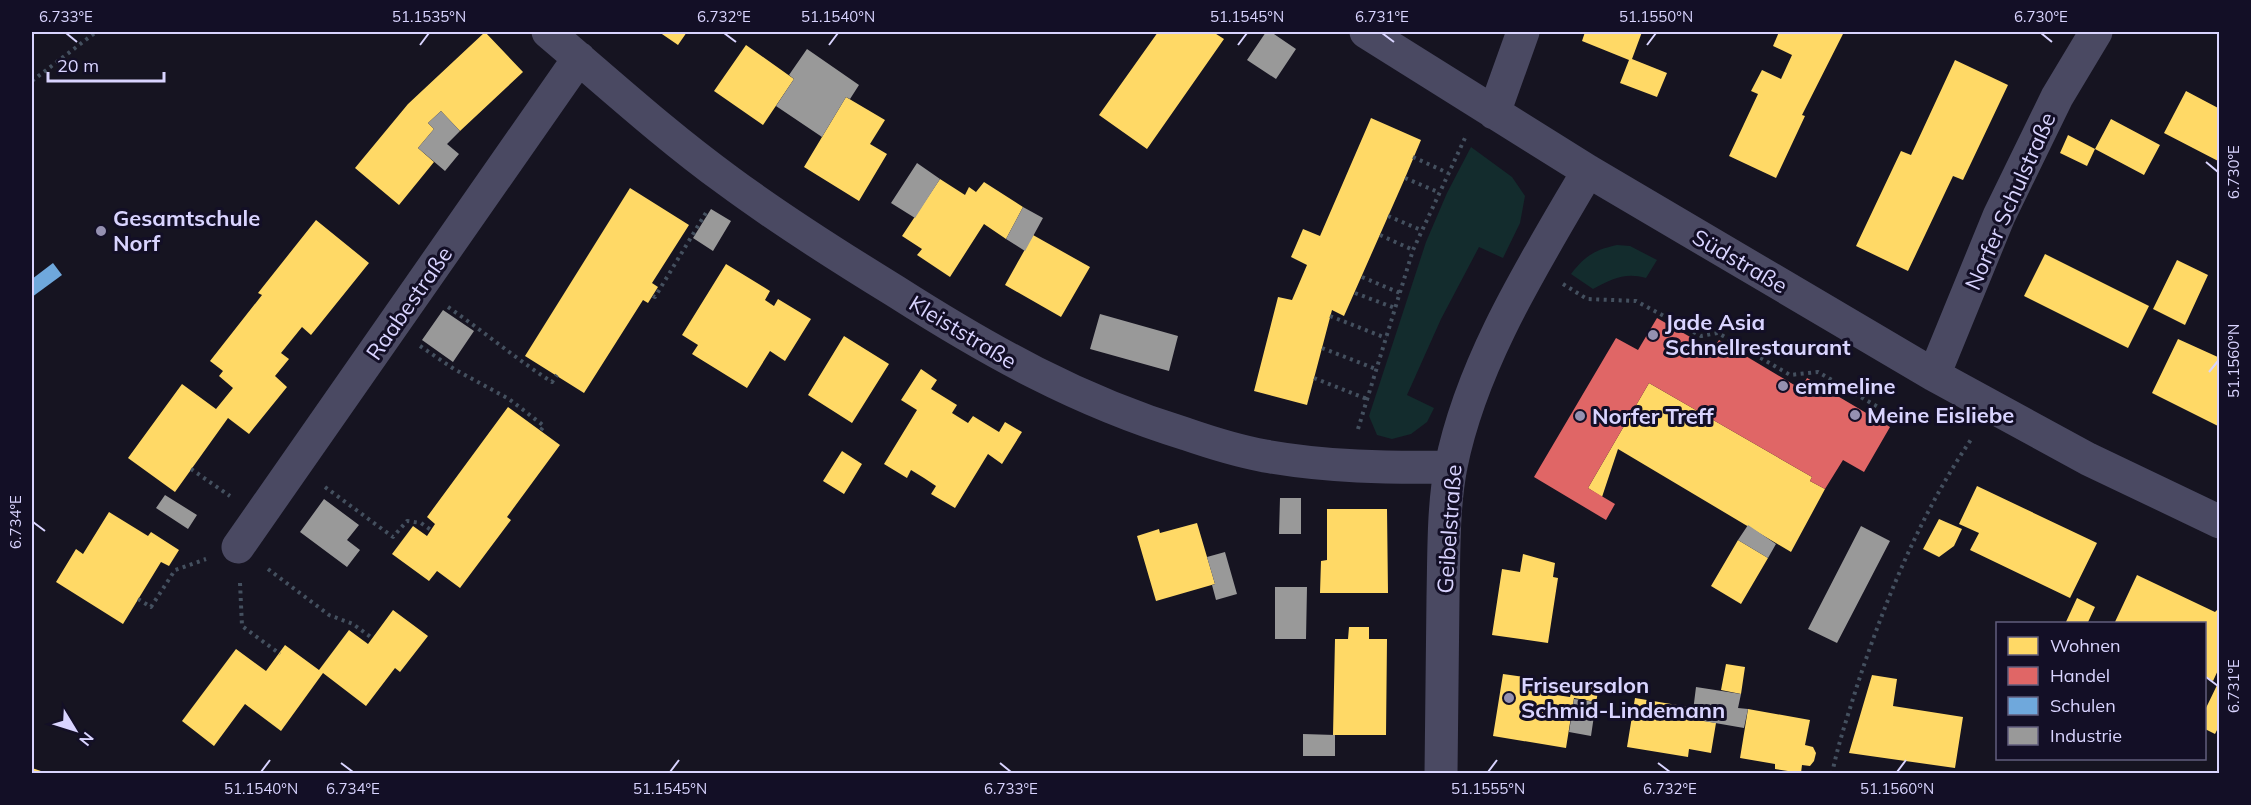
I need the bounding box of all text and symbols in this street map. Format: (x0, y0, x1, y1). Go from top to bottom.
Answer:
text: 6.733°E (39, 7, 93, 26)
text: 51.1535°N (392, 7, 466, 26)
text: 6.732°E (697, 7, 751, 26)
text: 51.1540°N (801, 7, 875, 26)
text: 51.1545°N (1210, 7, 1284, 26)
text: 6.731°E (1355, 7, 1409, 26)
text: 51.1550°N (1619, 7, 1693, 26)
text: 6.730°E (2014, 7, 2068, 26)
scale bar (48, 45, 164, 83)
text: 20 m (57, 54, 99, 77)
street label: Norfer Schulstraße (1958, 108, 2062, 294)
text: 6.730°E (2224, 145, 2243, 199)
place label: Gesamtschule Norf (113, 204, 260, 257)
street label: Südstraße (1687, 223, 1793, 299)
marker: Gesamtschule Norf (94, 224, 108, 238)
street label: Raabestraße (360, 241, 458, 365)
street label: Kleiststraße (904, 289, 1022, 375)
place label: Jade Asia Schnellrestaurant (1665, 308, 1851, 361)
text: 51.1560°N (2224, 324, 2243, 398)
marker: Jade Asia Schnellrestaurant (1646, 328, 1660, 342)
place label: emmeline (1795, 372, 1895, 400)
marker: emmeline (1776, 379, 1790, 393)
place label: Meine Eisliebe (1867, 401, 2014, 429)
place label: Norfer Treff (1592, 402, 1714, 430)
marker: Meine Eisliebe (1848, 408, 1862, 422)
marker: Norfer Treff (1573, 409, 1587, 423)
street label: Geibelstraße (1431, 464, 1467, 594)
text: 6.734°E (6, 495, 25, 549)
legend (1996, 622, 2206, 760)
text: Wohnen (2050, 634, 2121, 657)
text: 6.731°E (2224, 659, 2243, 713)
text: Handel (2050, 664, 2110, 687)
place label: Friseursalon Schmid-Lindemann (1521, 671, 1725, 724)
marker: Friseursalon Schmid-Lindemann (1502, 691, 1516, 705)
text: Schulen (2050, 694, 2116, 717)
north arrow (45, 700, 105, 760)
text: Industrie (2050, 724, 2122, 747)
text: N (75, 728, 98, 750)
text: 51.1540°N (224, 779, 298, 798)
text: 6.734°E (326, 779, 380, 798)
text: 51.1545°N (633, 779, 707, 798)
text: 6.733°E (984, 779, 1038, 798)
text: 51.1555°N (1451, 779, 1525, 798)
text: 6.732°E (1643, 779, 1697, 798)
text: 51.1560°N (1860, 779, 1934, 798)

